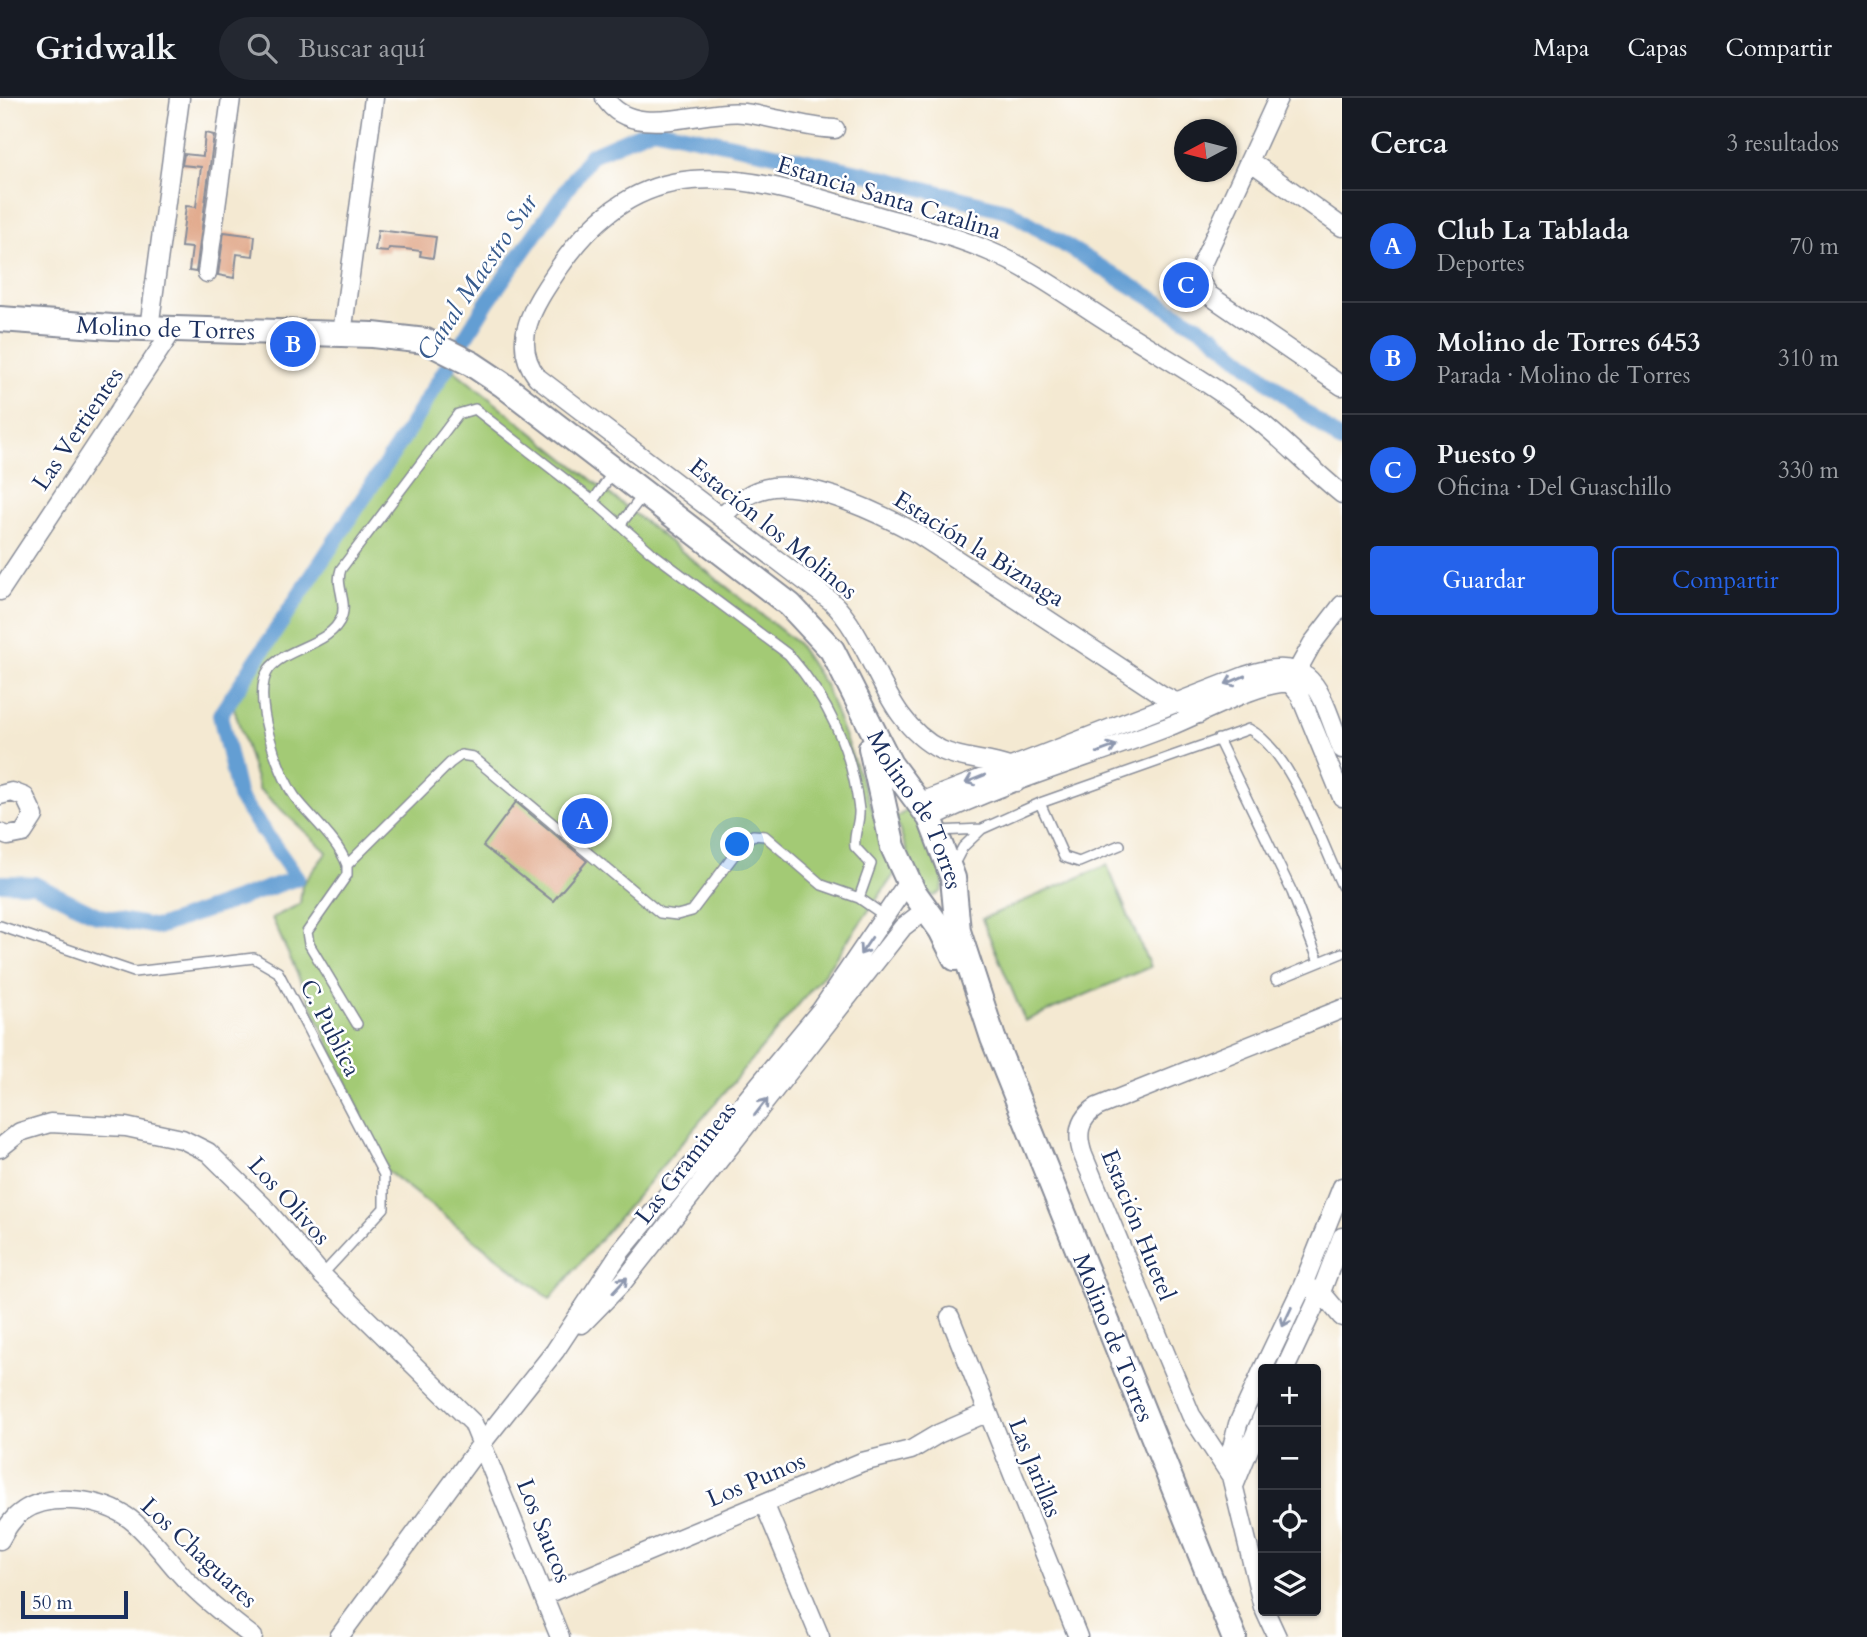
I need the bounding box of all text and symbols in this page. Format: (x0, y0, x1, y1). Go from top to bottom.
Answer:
search box (219, 17, 709, 80)
text: Gridwalk (35, 26, 177, 71)
icon: search (243, 29, 281, 67)
text: Buscar aquí (299, 31, 425, 66)
text: Mapa (1533, 32, 1589, 65)
text: Capas (1627, 32, 1687, 65)
text: Compartir (1725, 32, 1832, 65)
north arrow (1174, 119, 1237, 182)
text: Cerca (1370, 123, 1448, 164)
text: 3 resultados (1726, 128, 1839, 159)
street label: Estancia Santa Catalina (773, 148, 1006, 248)
water label: Canal Maestro Sur (408, 186, 547, 367)
text: Club La Tablada (1437, 213, 1629, 248)
text: A (1384, 231, 1402, 262)
text: 70 m (1790, 231, 1839, 262)
text: Deportes (1437, 248, 1525, 279)
pin: C (1163, 259, 1209, 311)
street label: Molino de Torres (75, 308, 256, 348)
pin: B (270, 318, 316, 370)
text: Molino de Torres 6453 (1437, 325, 1701, 360)
text: B (1385, 343, 1401, 374)
text: 310 m (1778, 343, 1839, 374)
text: Parada · Molino de Torres (1437, 360, 1690, 391)
street label: Las Vertientes (25, 361, 131, 497)
text: Puesto 9 (1437, 437, 1536, 472)
street label: Estación los Molinos (682, 451, 864, 607)
text: C (1384, 455, 1402, 486)
text: 330 m (1778, 455, 1839, 486)
text: Oficina · Del Guaschillo (1437, 472, 1671, 503)
street label: Estación la Biznaga (887, 483, 1071, 615)
button: Guardar (1370, 546, 1598, 615)
button: Compartir (1612, 546, 1839, 615)
one-way arrow (1225, 674, 1247, 687)
street label: Molino de Torres (859, 724, 970, 891)
one-way arrow (1095, 742, 1117, 755)
one-way arrow (964, 774, 986, 787)
pin: A (562, 795, 608, 847)
your location (720, 827, 754, 861)
one-way arrow (859, 935, 873, 955)
street label: C. Publica (291, 974, 369, 1083)
street label: Las Gramineas (628, 1095, 744, 1231)
one-way arrow (754, 1098, 769, 1116)
street label: Estación Huetel (1093, 1145, 1183, 1305)
street label: Los Olivos (240, 1150, 338, 1252)
street label: Molino de Torres (1065, 1249, 1162, 1427)
one-way arrow (612, 1276, 628, 1294)
one-way arrow (1280, 1307, 1293, 1328)
map controls (1258, 1364, 1321, 1616)
button: + (1258, 1364, 1321, 1427)
street label: Las Jarillas (1000, 1414, 1070, 1522)
button: − (1258, 1427, 1321, 1490)
street label: Los Punos (702, 1444, 810, 1516)
street label: Los Saucos (508, 1474, 580, 1588)
street label: Los Chaguares (133, 1490, 265, 1616)
button: locate (1258, 1490, 1321, 1553)
button: layers (1258, 1553, 1321, 1616)
scale bar (21, 1588, 128, 1620)
text: 50 m (32, 1590, 73, 1616)

